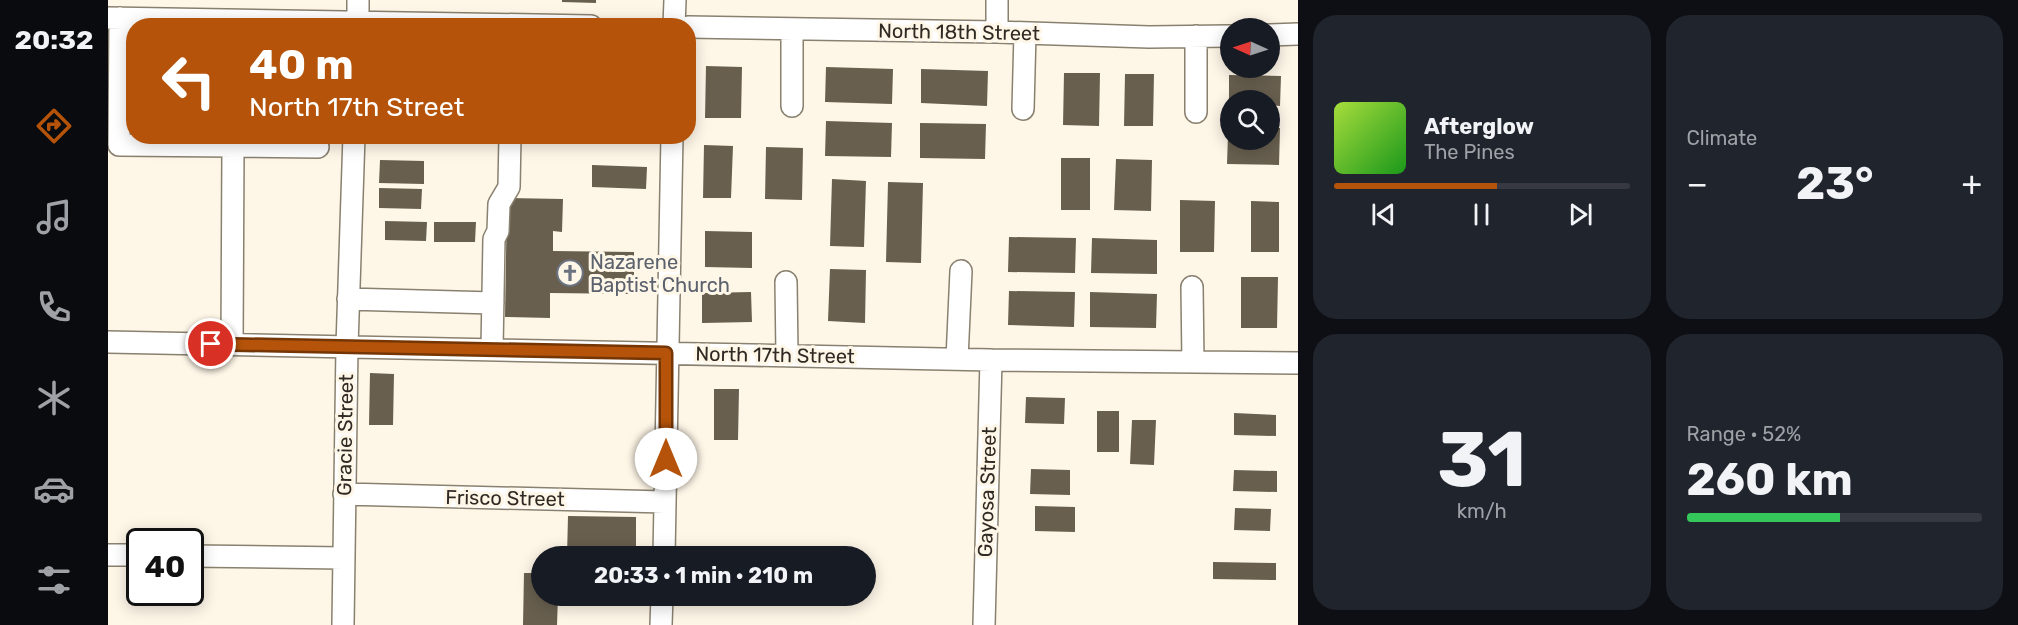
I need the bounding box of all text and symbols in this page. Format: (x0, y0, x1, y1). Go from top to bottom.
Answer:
north arrow (1220, 18, 1280, 78)
map controls (1220, 18, 1280, 150)
street label: North 18th Street (878, 19, 1040, 45)
text: 20:32 (14, 24, 94, 56)
text: 40 m (249, 40, 354, 90)
icon: left (150, 42, 228, 120)
button: search (1220, 90, 1280, 150)
text: North 17th Street (249, 91, 464, 123)
icon: directions (33, 105, 75, 147)
text: Afterglow (1424, 113, 1534, 140)
text: Climate (1687, 126, 1757, 150)
text: The Pines (1424, 140, 1515, 164)
text: 23° (1796, 157, 1873, 210)
text: − (1687, 164, 1708, 203)
text: + (1961, 164, 1982, 203)
icon: music (33, 196, 75, 238)
icon: previous (1367, 198, 1400, 231)
icon: pause (1465, 198, 1498, 231)
icon: next (1564, 198, 1597, 231)
place label: Nazarene Baptist Church (590, 250, 730, 297)
church icon: Nazarene Baptist Church (555, 258, 585, 288)
icon: phone (33, 286, 75, 328)
pin (185, 318, 236, 369)
icon: arrive (194, 327, 227, 360)
street label: North 17th Street (695, 342, 855, 368)
street label: Gracie Street (332, 374, 358, 496)
icon: climate (33, 377, 75, 419)
text: 31 (1437, 413, 1526, 506)
text: Range · 52% (1687, 422, 1801, 446)
street label: Gayosa Street (973, 426, 1001, 558)
position arrow (634, 427, 698, 491)
text: 260 km (1687, 453, 1853, 506)
icon: car (33, 468, 75, 510)
street label: Frisco Street (445, 485, 565, 511)
text: km/h (1457, 499, 1507, 523)
speed limit sign: 40 (126, 528, 204, 606)
icon: filters (33, 559, 75, 601)
text: 20:33 · 1 min · 210 m (594, 562, 813, 589)

